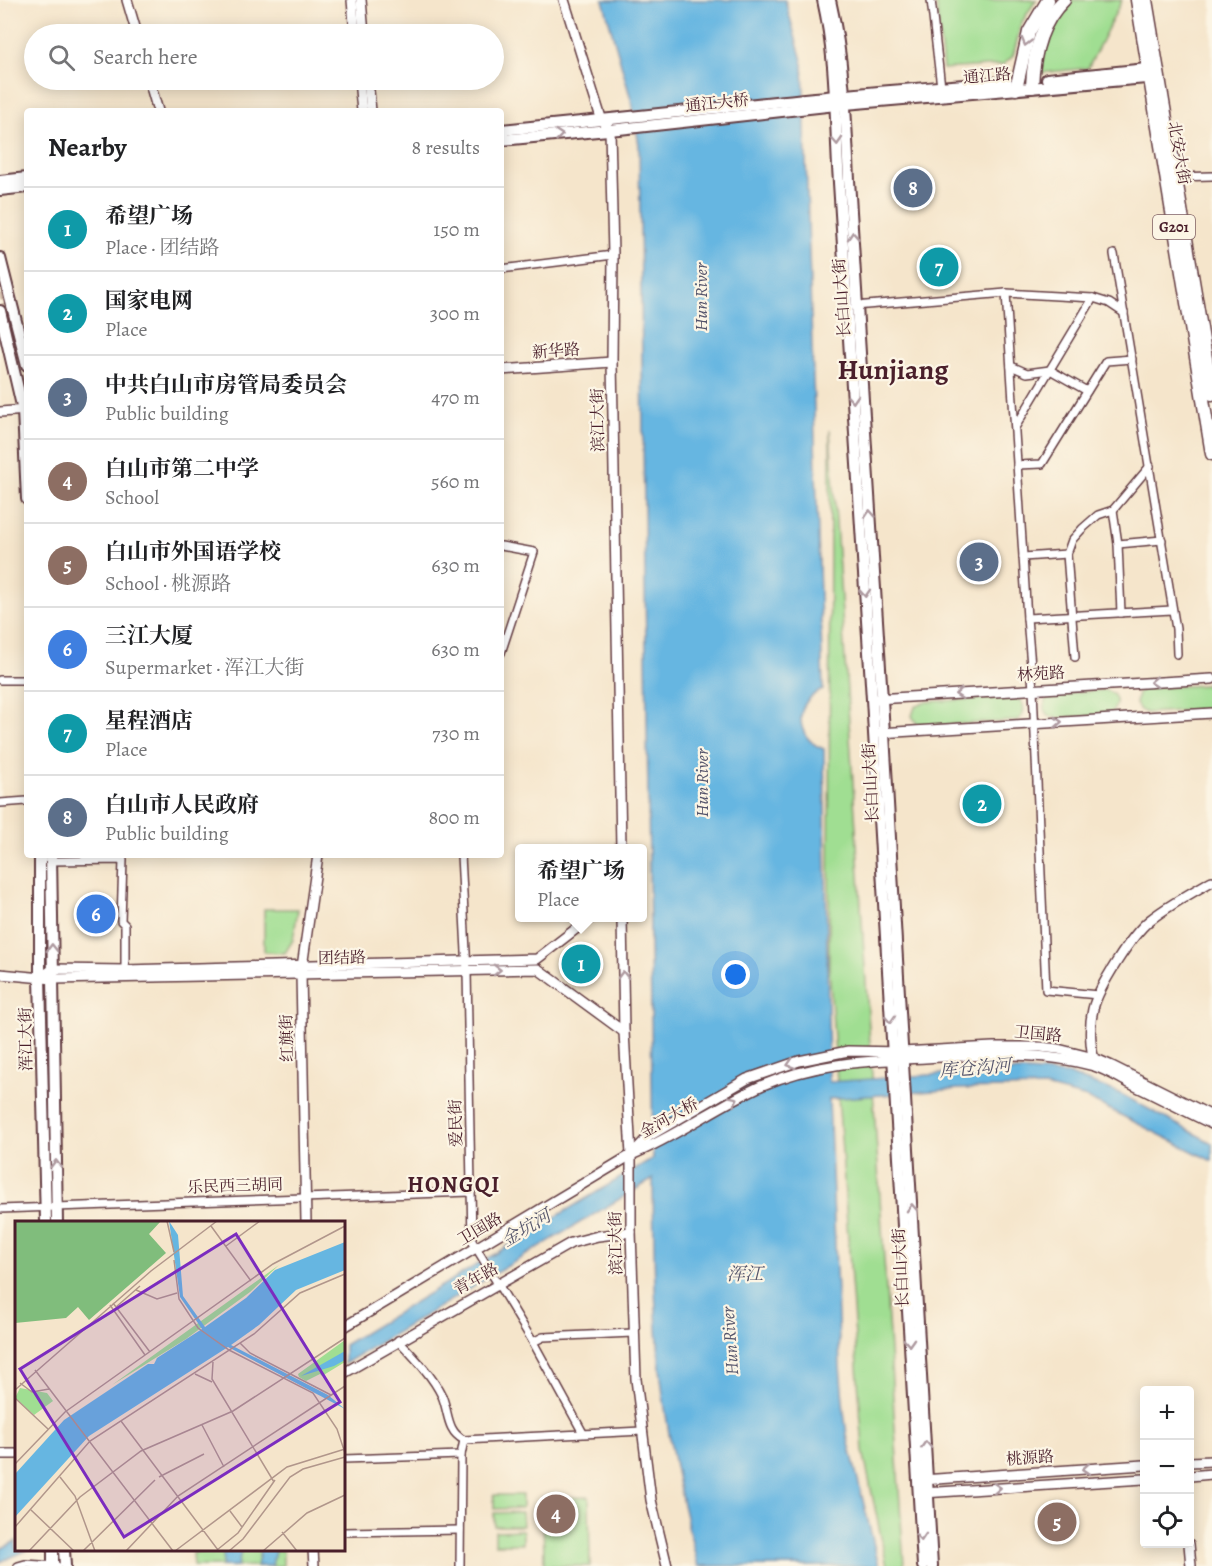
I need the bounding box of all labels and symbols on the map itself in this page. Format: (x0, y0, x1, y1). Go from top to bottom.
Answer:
one-way arrow (1021, 36, 1033, 47)
street label: 通江路 (962, 63, 1012, 89)
street label: 通江大桥 (684, 89, 750, 117)
street label: 北安大街 (1163, 120, 1195, 186)
one-way arrow (555, 128, 564, 141)
one-way arrow (830, 137, 843, 146)
pin: 8 (894, 166, 932, 210)
road number: G201 (1153, 215, 1195, 239)
one-way arrow (846, 231, 859, 240)
pin: 7 (920, 244, 958, 290)
street label: 长白山大街 (828, 257, 856, 339)
water label: Hun River (689, 262, 713, 331)
street label: 新华路 (531, 338, 581, 364)
district label: Hunjiang (837, 351, 949, 389)
street label: 滨江大街 (586, 388, 610, 452)
one-way arrow (846, 394, 859, 403)
one-way arrow (864, 510, 877, 519)
pin: 3 (960, 540, 998, 584)
one-way arrow (859, 589, 872, 598)
street label: 林苑路 (1016, 662, 1066, 686)
one-way arrow (1149, 675, 1158, 688)
one-way arrow (954, 687, 963, 700)
one-way arrow (1054, 715, 1063, 728)
street label: 长白山大街 (858, 742, 884, 824)
water label: Hun River (690, 748, 714, 817)
pin: 2 (962, 782, 1002, 826)
pin: 6 (76, 892, 116, 936)
pin: 1 (562, 942, 600, 986)
one-way arrow (46, 944, 59, 953)
street label: 团结路 (318, 947, 366, 969)
your location (721, 960, 750, 989)
one-way arrow (493, 964, 502, 976)
one-way arrow (617, 970, 629, 979)
street label: 浑江大街 (14, 1007, 38, 1071)
street label: 红旗街 (276, 1014, 298, 1062)
one-way arrow (884, 1014, 897, 1023)
street label: 卫国路 (1013, 1021, 1063, 1047)
water label: 库仓沟河 (938, 1053, 1015, 1083)
one-way arrow (786, 1057, 797, 1069)
street label: 金河大桥 (636, 1093, 702, 1143)
one-way arrow (728, 1096, 739, 1107)
street label: 爱民街 (445, 1099, 467, 1147)
one-way arrow (50, 1160, 62, 1169)
district label: HONGQI (407, 1170, 501, 1200)
street label: 乐民西三胡同 (187, 1173, 283, 1199)
water label: 金坑河 (497, 1202, 558, 1252)
one-way arrow (906, 1204, 919, 1213)
street label: 卫国路 (454, 1207, 506, 1251)
street label: 滨江大街 (604, 1211, 628, 1275)
inset map (15, 1221, 345, 1551)
street label: 长白山大街 (888, 1227, 914, 1309)
street label: 青年路 (450, 1258, 502, 1300)
water label: 浑江 (727, 1262, 766, 1286)
water label: Hun River (716, 1305, 744, 1376)
one-way arrow (902, 1337, 915, 1346)
one-way arrow (920, 1440, 933, 1449)
street label: 桃源路 (1005, 1445, 1055, 1471)
one-way arrow (1082, 1462, 1091, 1475)
one-way arrow (992, 1481, 1001, 1494)
pin: 4 (536, 1492, 576, 1537)
pin: 5 (1038, 1500, 1076, 1544)
one-way arrow (914, 1532, 927, 1541)

